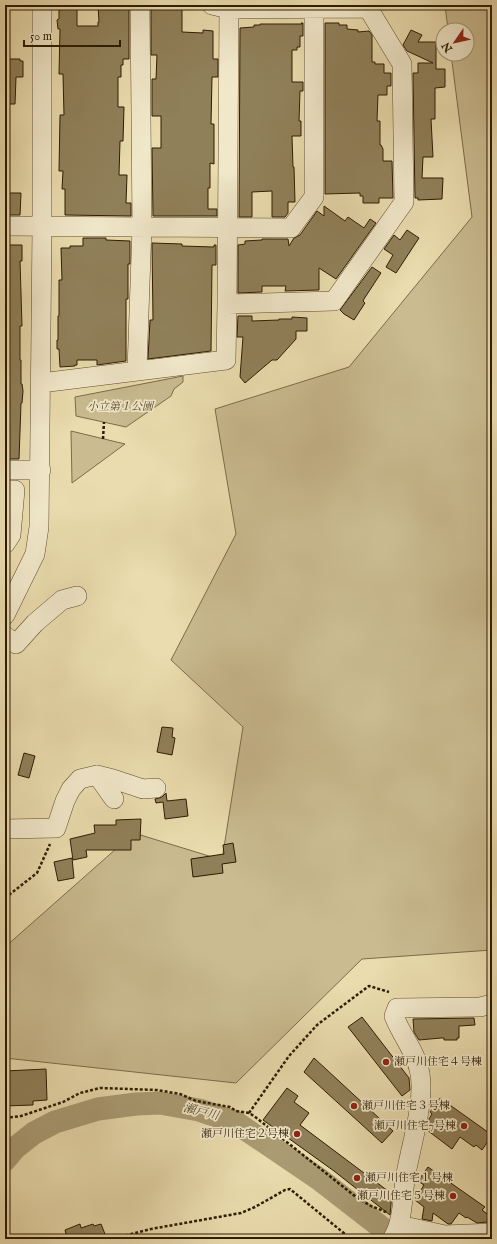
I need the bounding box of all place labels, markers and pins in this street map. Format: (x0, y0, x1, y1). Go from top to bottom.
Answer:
place label: 瀬戸川住宅４号棟 (394, 1055, 482, 1069)
marker: 瀬戸川住宅４号棟 (381, 1057, 391, 1067)
place label: 瀬戸川住宅３号棟 (362, 1099, 450, 1113)
marker: 瀬戸川住宅３号棟 (349, 1101, 359, 1111)
place label: 瀬戸川住宅7号棟 (374, 1119, 456, 1133)
marker: 瀬戸川住宅7号棟 (459, 1121, 469, 1131)
place label: 瀬戸川住宅２号棟 (201, 1127, 289, 1141)
marker: 瀬戸川住宅２号棟 (292, 1129, 302, 1139)
place label: 瀬戸川住宅１号棟 (365, 1171, 453, 1185)
marker: 瀬戸川住宅１号棟 (352, 1173, 362, 1183)
place label: 瀬戸川住宅５号棟 (357, 1189, 445, 1203)
marker: 瀬戸川住宅５号棟 (448, 1191, 458, 1201)

